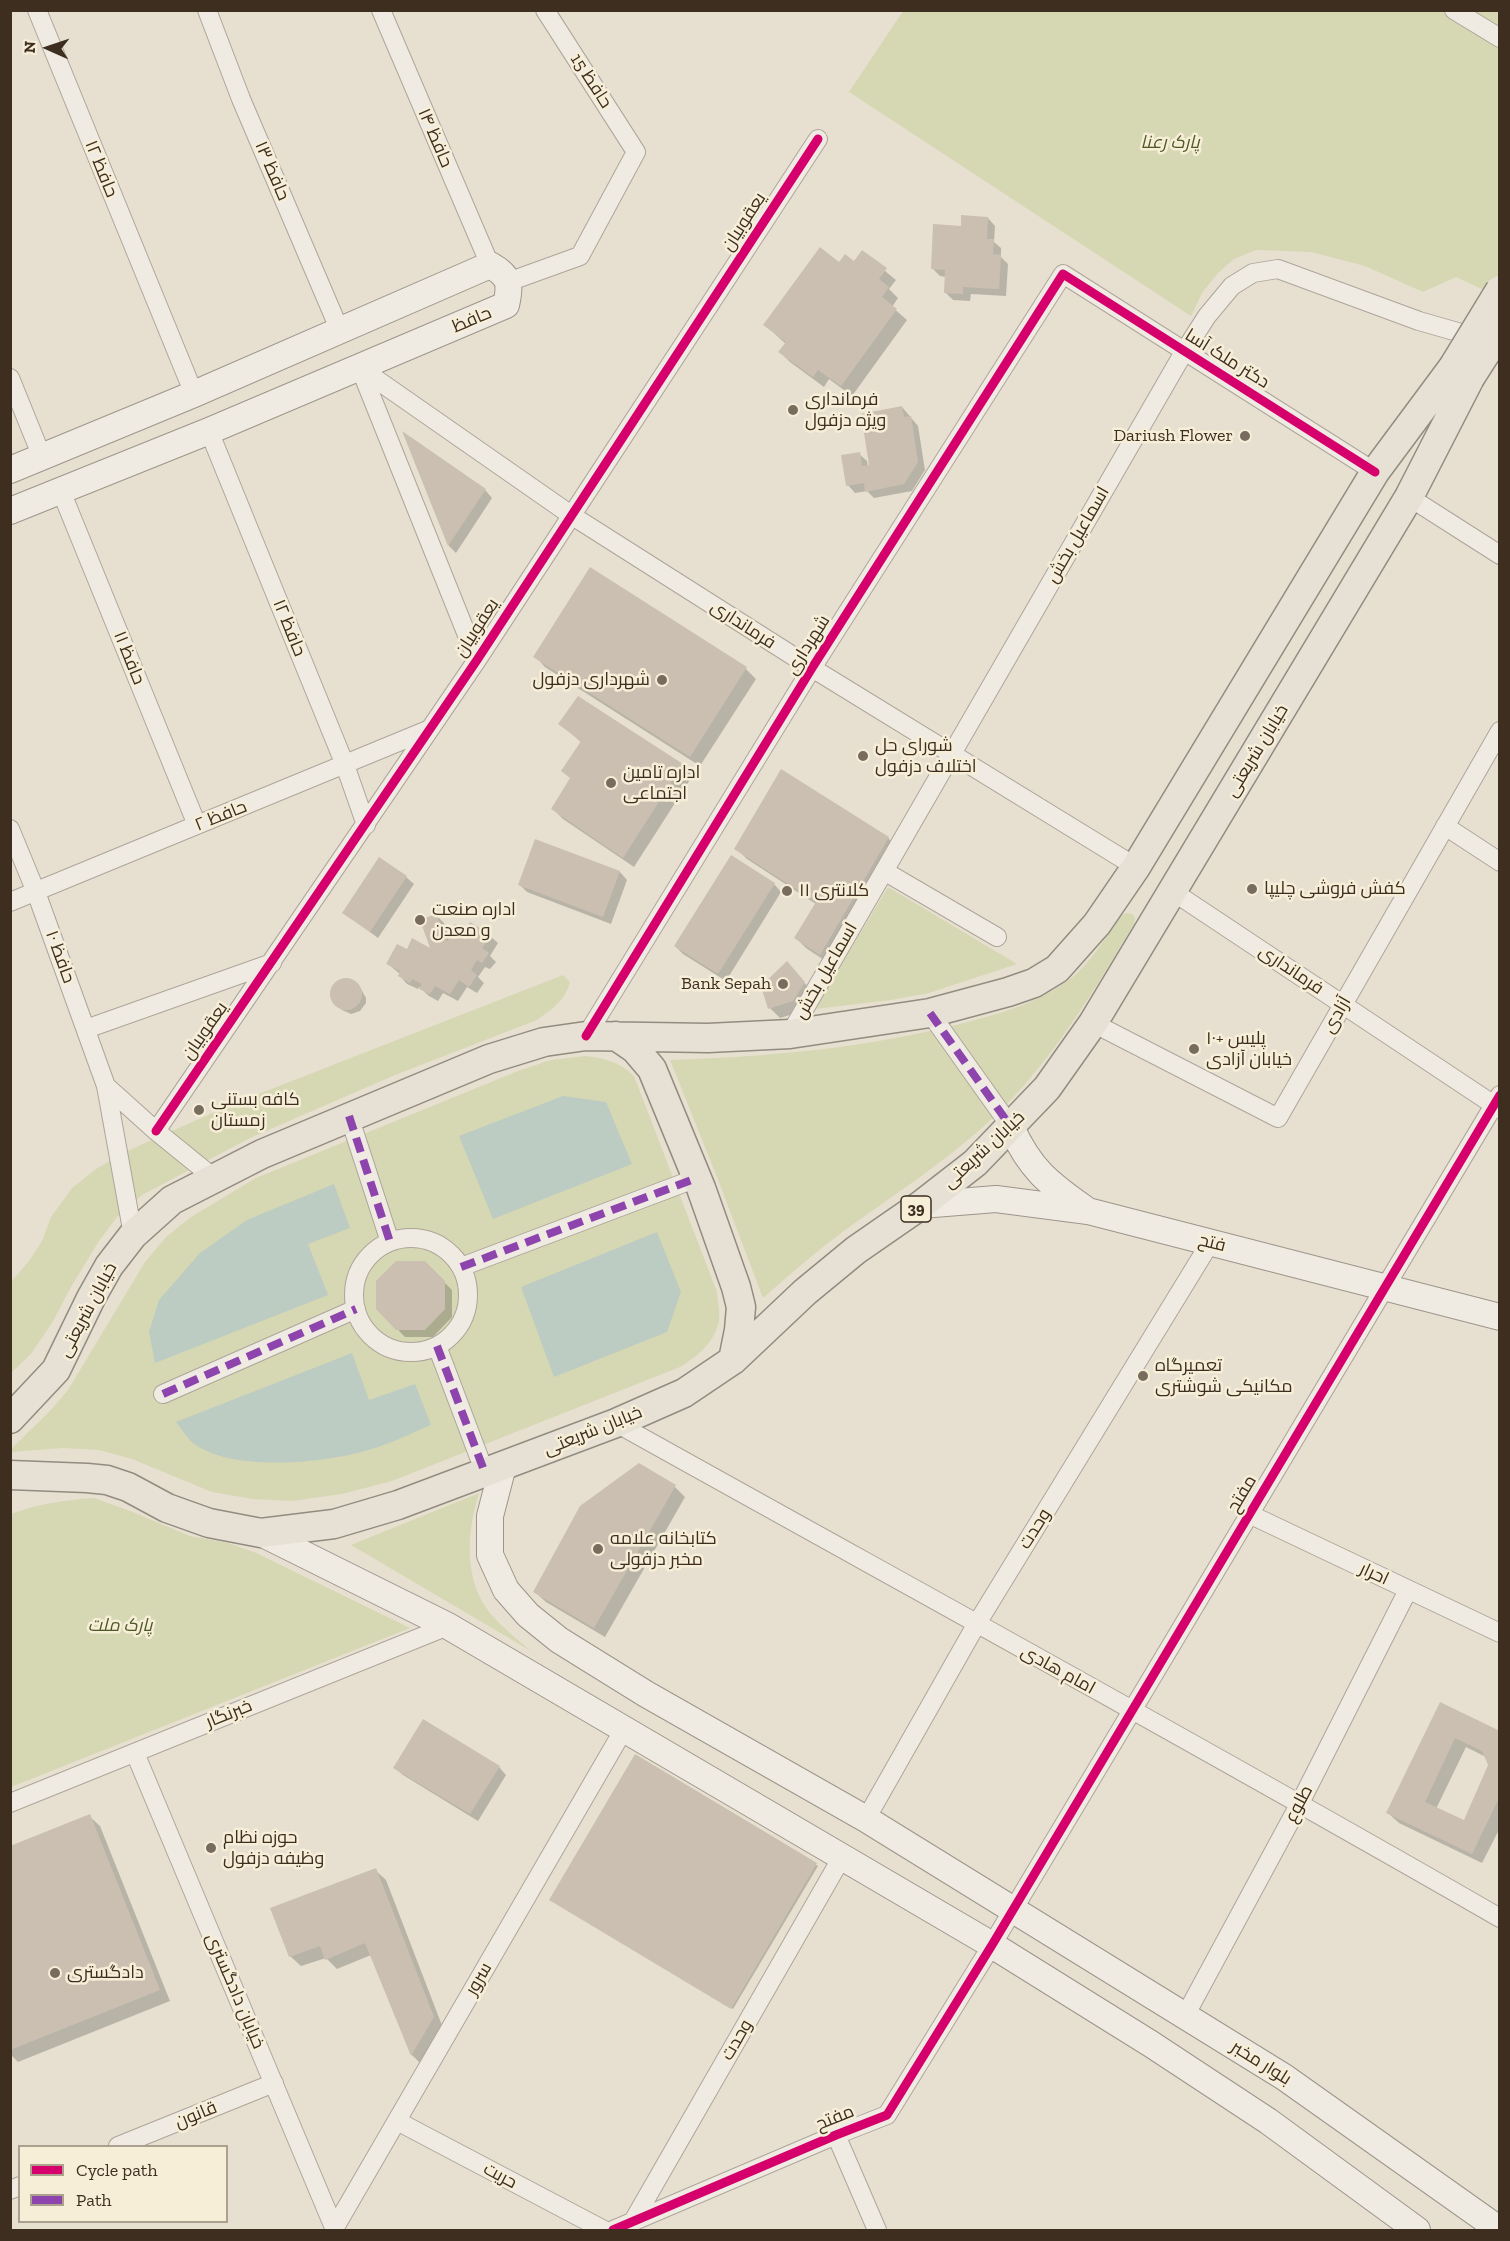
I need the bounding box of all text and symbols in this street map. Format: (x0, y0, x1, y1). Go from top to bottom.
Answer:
north arrow (18, 18, 78, 78)
text: N (20, 40, 39, 54)
street label: حافظ 15 (565, 50, 617, 112)
street label: حافظ ۱۴ (413, 105, 457, 171)
park label: پارک رعنا (1141, 132, 1199, 154)
street label: حافظ ۱۲ (80, 137, 122, 201)
street label: حافظ ۱۳ (250, 138, 294, 204)
street label: یعقوبیان (717, 189, 771, 255)
street label: حافظ (449, 302, 495, 338)
street label: دکتر ملک آسا (1181, 325, 1273, 393)
place label: فرمانداری ویژه دزفول (805, 389, 886, 432)
marker: فرمانداری ویژه دزفول (786, 403, 800, 417)
place label: Dariush Flower (1113, 425, 1233, 447)
marker: Dariush Flower (1238, 429, 1252, 443)
street label: اسماعیل بخش (1042, 483, 1114, 587)
street label: یعقوبیان (450, 595, 504, 661)
street label: حافظ ۱۲ (268, 596, 310, 660)
street label: فرمانداری (706, 596, 780, 654)
street label: شهرداری (781, 611, 835, 679)
street label: حافظ ۱۱ (109, 628, 149, 688)
place label: شهرداری دزفول (533, 669, 650, 691)
marker: شهرداری دزفول (655, 673, 669, 687)
street label: خیابان شریعتی (1221, 701, 1293, 801)
place label: شورای حل اختلاف دزفول (875, 735, 977, 777)
marker: شورای حل اختلاف دزفول (856, 749, 870, 763)
place label: اداره تامین اجتماعی (623, 762, 700, 804)
marker: اداره تامین اجتماعی (604, 776, 618, 790)
street label: حافظ ۲ (192, 796, 250, 836)
place label: کفش فروشی چلیپا (1264, 878, 1406, 900)
place label: کلانتری ۱۱ (799, 880, 869, 902)
marker: کفش فروشی چلیپا (1245, 882, 1259, 896)
marker: کلانتری ۱۱ (780, 884, 794, 898)
place label: اداره صنعت و معدن (432, 899, 516, 942)
marker: اداره صنعت و معدن (413, 913, 427, 927)
street label: اسماعیل بخش (790, 919, 862, 1023)
street label: حافظ ۱۰ (40, 928, 80, 986)
street label: فرمانداری (1255, 941, 1327, 999)
place label: Bank Sepah (681, 973, 771, 995)
marker: Bank Sepah (776, 977, 790, 991)
street label: آزادی (1318, 993, 1356, 1037)
street label: یعقوبیان (177, 998, 233, 1064)
place label: پلیس +۱۰ خیابان آزادی (1206, 1028, 1292, 1070)
marker: پلیس +۱۰ خیابان آزادی (1187, 1042, 1201, 1056)
place label: کافه بستنی زمستان (211, 1089, 300, 1132)
marker: کافه بستنی زمستان (192, 1103, 206, 1117)
street label: خیابان شریعتی (939, 1107, 1029, 1193)
road number: 39 (901, 1196, 931, 1222)
street label: فتح (1196, 1229, 1228, 1257)
street label: خیابان شریعتی (54, 1259, 122, 1361)
place label: تعمیرگاه مکانیکی شوشتری (1155, 1355, 1293, 1398)
marker: تعمیرگاه مکانیکی شوشتری (1136, 1369, 1150, 1383)
street label: خیابان شریعتی (541, 1401, 645, 1461)
street label: مفتح (1223, 1471, 1261, 1517)
street label: وحدت (1014, 1505, 1056, 1553)
place label: کتابخانه علامه مخبر دزفولی (610, 1528, 717, 1570)
marker: کتابخانه علامه مخبر دزفولی (591, 1542, 605, 1556)
street label: احرار (1356, 1558, 1392, 1590)
park label: پارک ملت (88, 1615, 152, 1637)
street label: امام هادی (1017, 1641, 1099, 1699)
street label: خبرنگار (203, 1695, 255, 1733)
street label: طلوع (1280, 1782, 1318, 1826)
place label: حوزه نظام وظیفه دزفول (223, 1827, 324, 1870)
marker: حوزه نظام وظیفه دزفول (204, 1841, 218, 1855)
street label: خیابان دادگستری (201, 1930, 269, 2052)
street label: سرور (461, 1959, 497, 1999)
place label: دادگستری (67, 1962, 144, 1984)
marker: دادگستری (48, 1966, 62, 1980)
street label: وحدت (717, 2016, 757, 2064)
street label: بلوار مخبر (1227, 2036, 1295, 2090)
street label: قانون (172, 2097, 220, 2133)
street label: مفتح (813, 2101, 857, 2135)
legend (18, 2145, 228, 2223)
street label: حریت (480, 2158, 520, 2194)
text: Cycle path (76, 2159, 158, 2181)
text: Path (76, 2189, 112, 2211)

